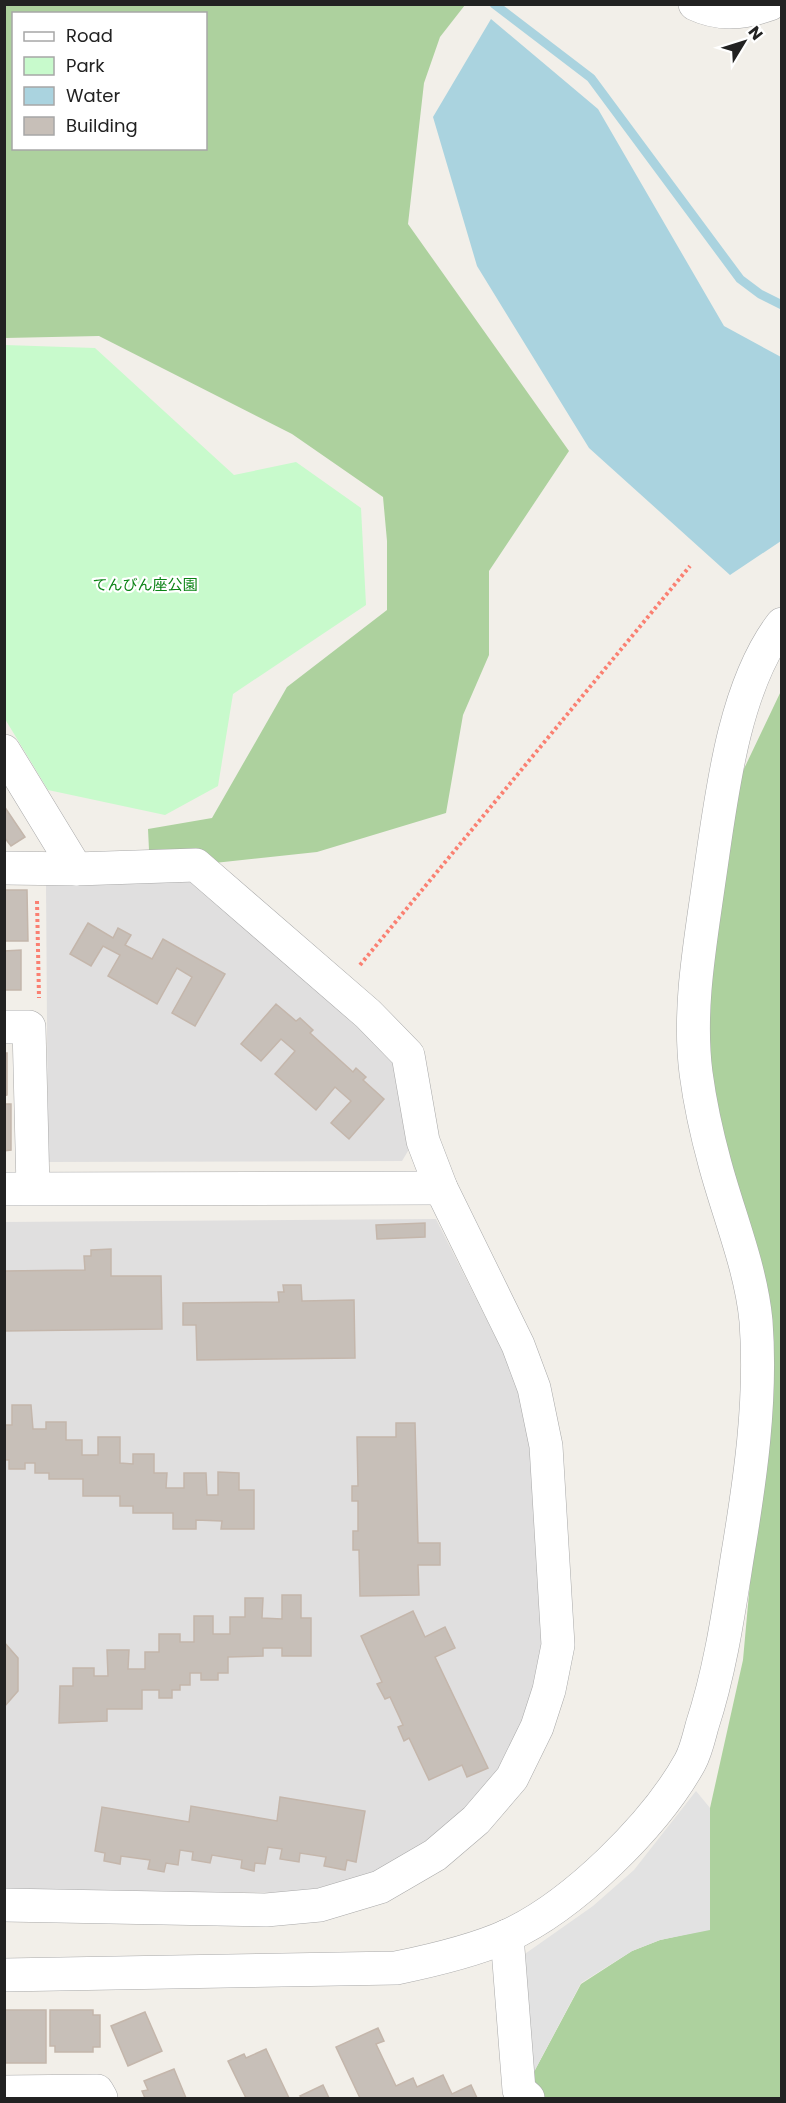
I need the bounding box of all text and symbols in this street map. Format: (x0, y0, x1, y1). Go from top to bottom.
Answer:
legend (12, 12, 207, 150)
north arrow (714, 12, 774, 72)
text: N (743, 21, 768, 45)
text: Road (66, 23, 113, 48)
text: Park (66, 53, 105, 78)
text: Water (66, 83, 120, 108)
text: Building (66, 113, 138, 138)
park label: てんびん座公園 (92, 574, 198, 595)

